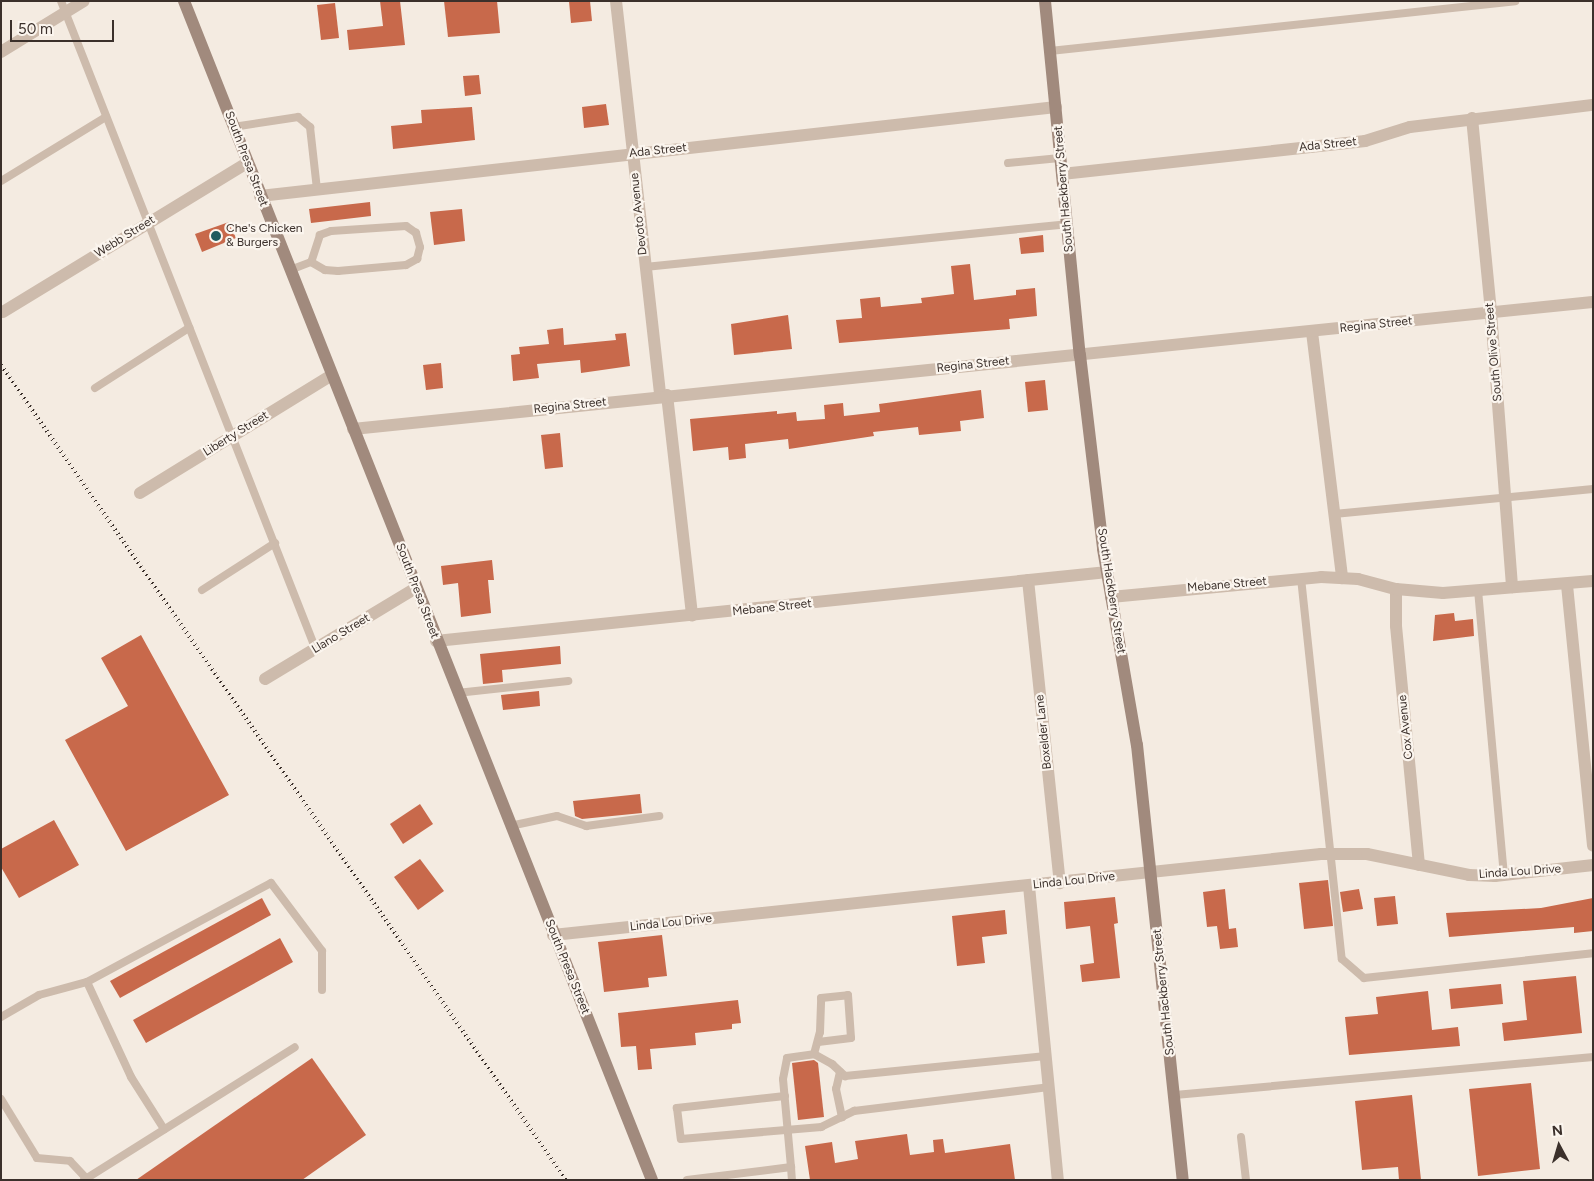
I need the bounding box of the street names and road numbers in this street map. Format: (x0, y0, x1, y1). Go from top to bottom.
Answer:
street label: South Presa Street (221, 109, 271, 209)
street label: South Hackberry Street (1051, 125, 1077, 253)
street label: Ada Street (1299, 135, 1357, 155)
street label: Ada Street (629, 141, 687, 161)
street label: Devoto Avenue (628, 172, 650, 256)
street label: Webb Street (92, 213, 158, 261)
street label: South Olive Street (1483, 302, 1505, 402)
street label: Regina Street (1339, 314, 1413, 336)
street label: Regina Street (936, 354, 1010, 376)
street label: Regina Street (533, 395, 607, 417)
street label: Liberty Street (201, 408, 271, 460)
street label: South Hackberry Street (1094, 527, 1128, 655)
street label: South Presa Street (392, 541, 442, 641)
street label: Mebane Street (1187, 574, 1267, 596)
street label: Mebane Street (732, 597, 812, 619)
street label: Llano Street (309, 611, 373, 657)
street label: Boxelder Lane (1033, 694, 1055, 770)
street label: Cox Avenue (1395, 694, 1417, 760)
street label: Linda Lou Drive (1478, 862, 1562, 882)
street label: Linda Lou Drive (1032, 870, 1116, 892)
street label: Linda Lou Drive (629, 912, 713, 934)
street label: South Presa Street (541, 917, 593, 1017)
street label: South Hackberry Street (1150, 928, 1178, 1056)

